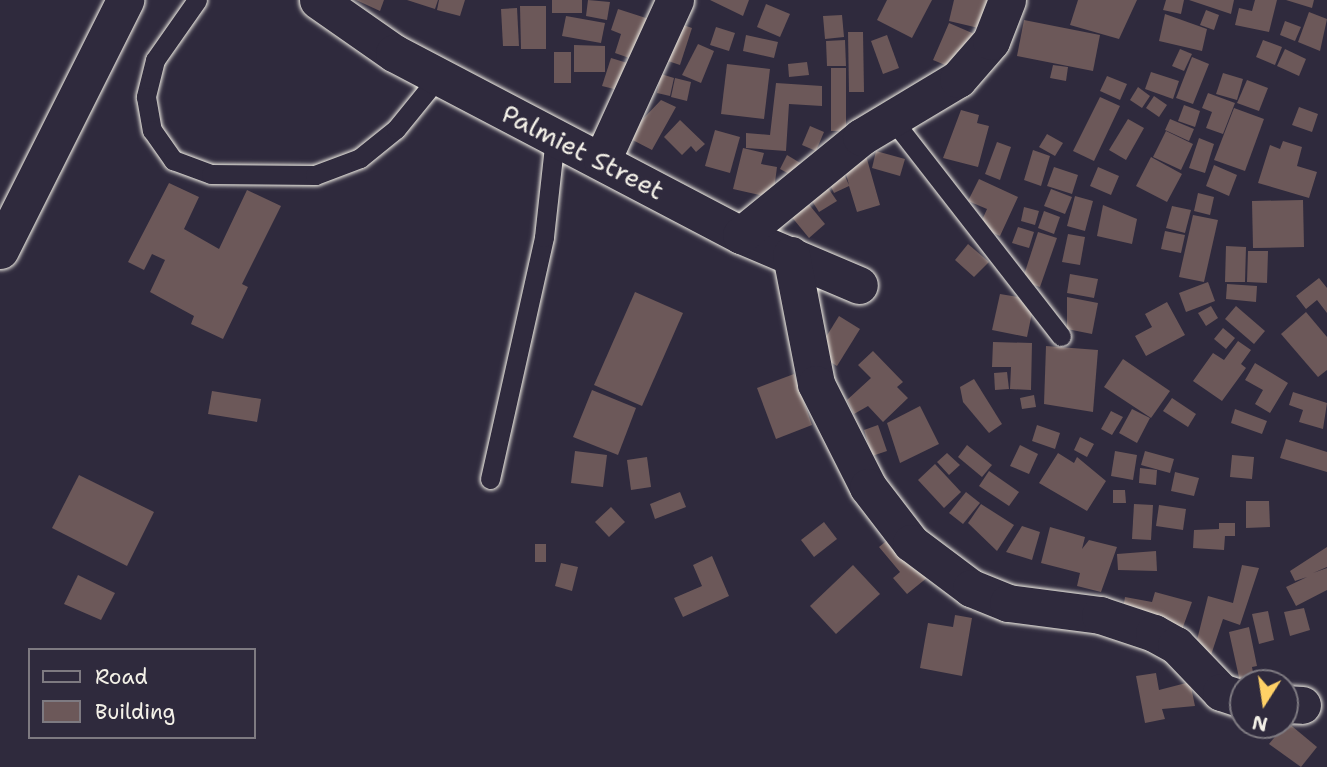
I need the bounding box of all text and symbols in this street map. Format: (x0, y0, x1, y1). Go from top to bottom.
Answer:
street label: Palmiet Street (497, 98, 669, 206)
legend (28, 648, 256, 739)
text: Road (95, 663, 148, 691)
north arrow (1229, 669, 1299, 739)
text: Building (95, 698, 175, 726)
text: N (1250, 709, 1270, 737)

